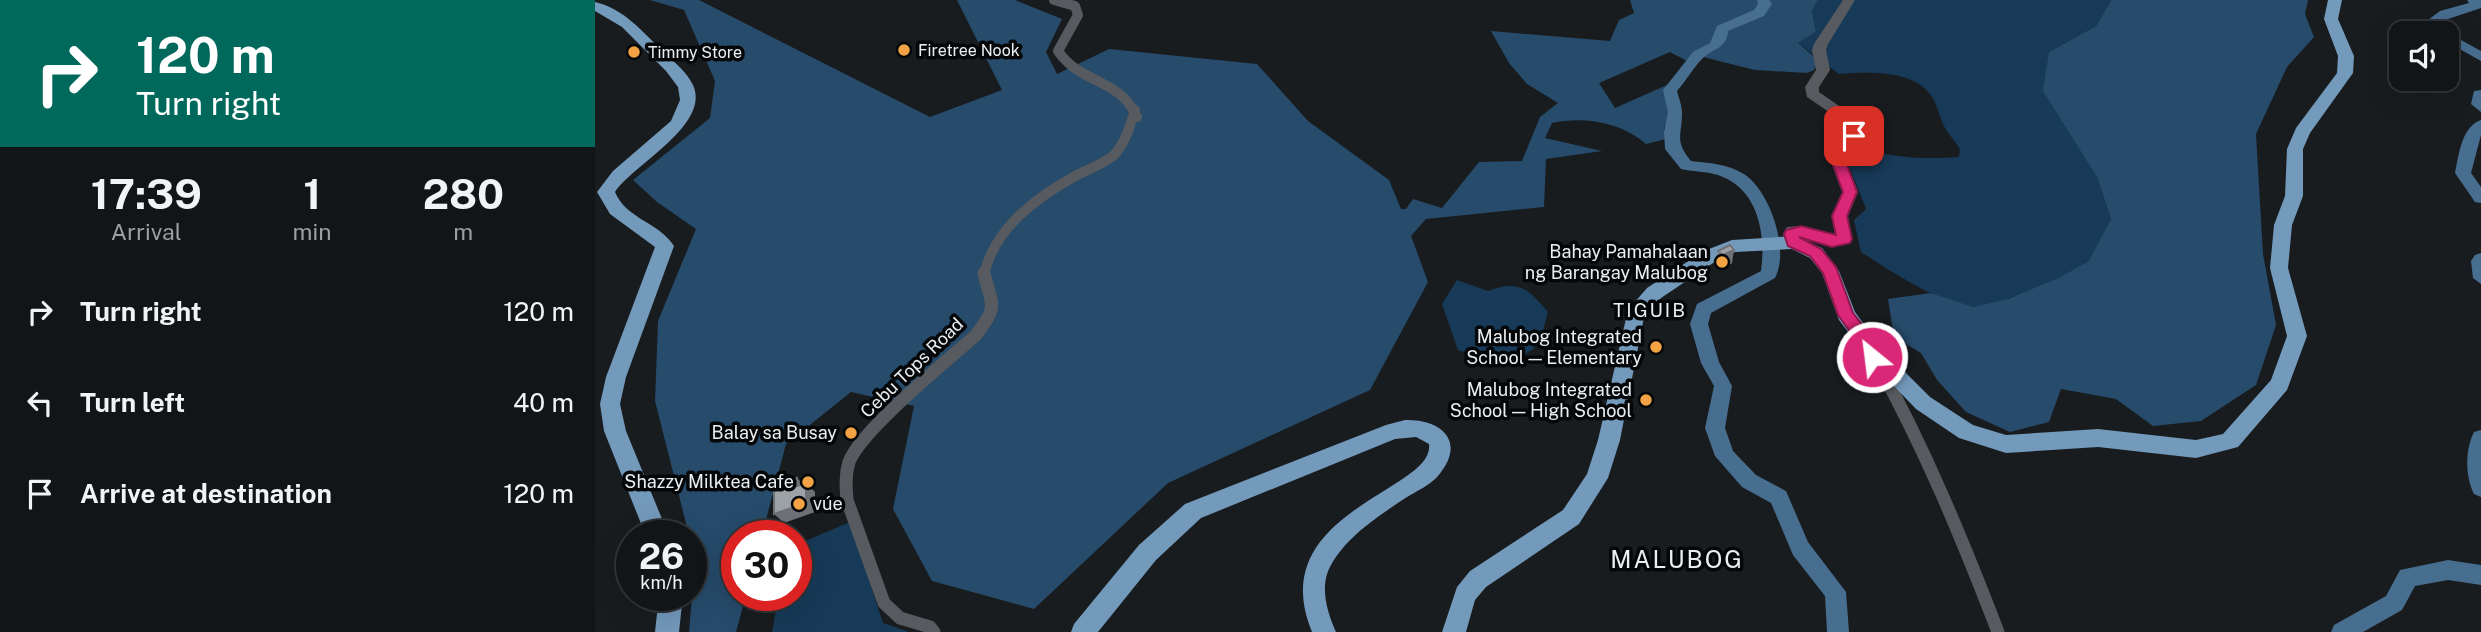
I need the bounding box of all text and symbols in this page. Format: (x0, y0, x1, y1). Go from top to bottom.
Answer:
map controls (2389, 21, 2459, 91)
button: sound (2389, 21, 2459, 91)
text: 120 m (136, 26, 275, 84)
icon: right (21, 28, 112, 119)
place label: Firetree Nook (918, 41, 1020, 60)
marker: Firetree Nook (896, 42, 912, 58)
place label: Timmy Store (648, 43, 742, 62)
marker: Timmy Store (626, 44, 642, 60)
text: Turn right (136, 85, 281, 122)
pin (1824, 106, 1884, 166)
icon: arrive (1835, 117, 1873, 155)
text: 17:39 (91, 169, 202, 218)
text: 1 (303, 169, 321, 218)
text: 280 (422, 169, 504, 218)
text: Arrival (111, 218, 182, 245)
text: min (293, 218, 332, 245)
text: m (453, 218, 473, 245)
place label: Bahay Pamahalaan ng Barangay Malubog (1525, 241, 1708, 283)
marker: Bahay Pamahalaan ng Barangay Malubog (1714, 254, 1730, 270)
icon: right (21, 293, 59, 331)
text: Turn right (80, 296, 202, 327)
text: 120 m (503, 296, 574, 327)
district label: TIGUIB (1613, 299, 1687, 321)
street label: Cebu Tops Road (856, 313, 967, 422)
position arrow (1835, 320, 1909, 394)
place label: Malubog Integrated School — Elementary (1466, 326, 1642, 368)
marker: Malubog Integrated School — Elementary (1648, 339, 1664, 355)
place label: Malubog Integrated School — High School (1450, 379, 1632, 421)
icon: left (21, 384, 59, 422)
text: Turn left (80, 387, 185, 418)
text: 40 m (513, 387, 574, 418)
marker: Malubog Integrated School — High School (1638, 392, 1654, 408)
place label: Balay sa Busay (712, 422, 837, 443)
marker: Balay sa Busay (843, 425, 859, 441)
place label: Shazzy Milktea Cafe (624, 471, 794, 492)
marker: Shazzy Milktea Cafe (800, 474, 816, 490)
icon: arrive (21, 475, 59, 513)
text: Arrive at destination (80, 478, 332, 509)
text: 120 m (503, 478, 574, 509)
place label: vúe (813, 493, 843, 514)
marker: vúe (791, 496, 807, 512)
speed limit sign: 30 (721, 520, 812, 611)
text: 26 (639, 536, 684, 577)
district label: MALUBOG (1610, 545, 1744, 573)
text: km/h (640, 572, 683, 593)

